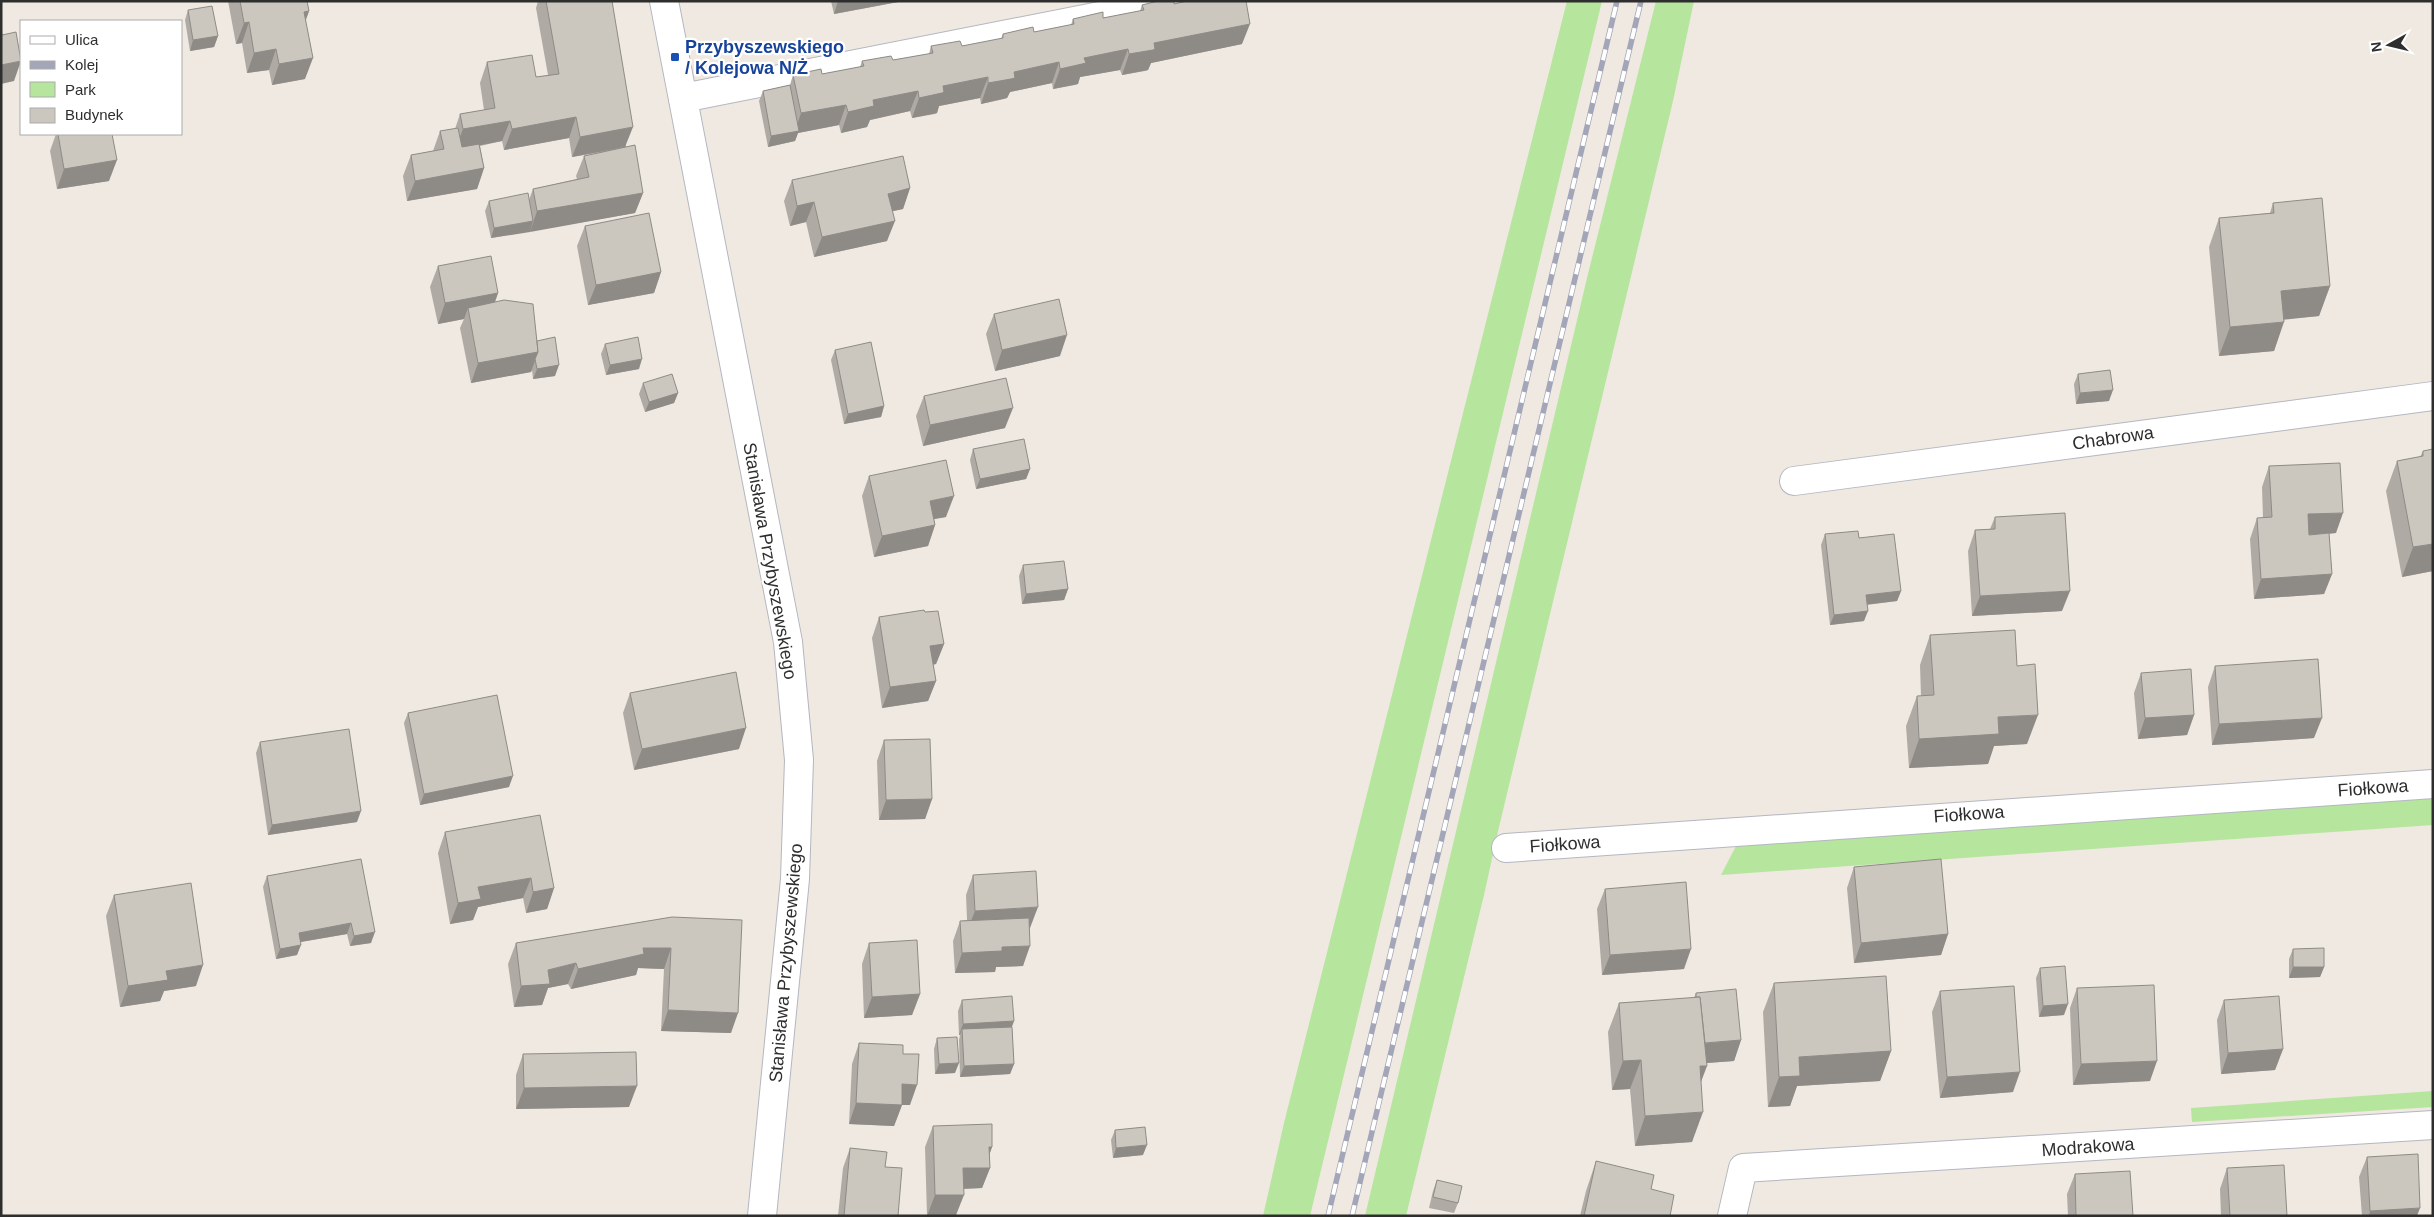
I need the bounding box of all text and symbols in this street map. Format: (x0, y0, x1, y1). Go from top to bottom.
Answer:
legend (20, 20, 182, 135)
north arrow (2364, 20, 2414, 70)
text: Ulica (65, 31, 99, 48)
place label: Przybyszewskiego / Kolejowa N/Ż (685, 37, 844, 78)
text: N (2367, 41, 2385, 53)
marker: Przybyszewskiego / Kolejowa N/Ż (669, 51, 681, 63)
text: Kolej (65, 56, 98, 73)
text: Park (65, 81, 96, 98)
text: Budynek (65, 106, 124, 123)
street label: Chabrowa (2071, 422, 2156, 454)
street label: Stanisława Przybyszewskiego (739, 441, 801, 681)
street label: Fiołkowa (2337, 775, 2410, 800)
street label: Fiołkowa (1933, 801, 2006, 826)
street label: Fiołkowa (1529, 831, 1602, 856)
street label: Stanisława Przybyszewskiego (766, 843, 806, 1083)
street label: Modrakowa (2041, 1134, 2136, 1160)

